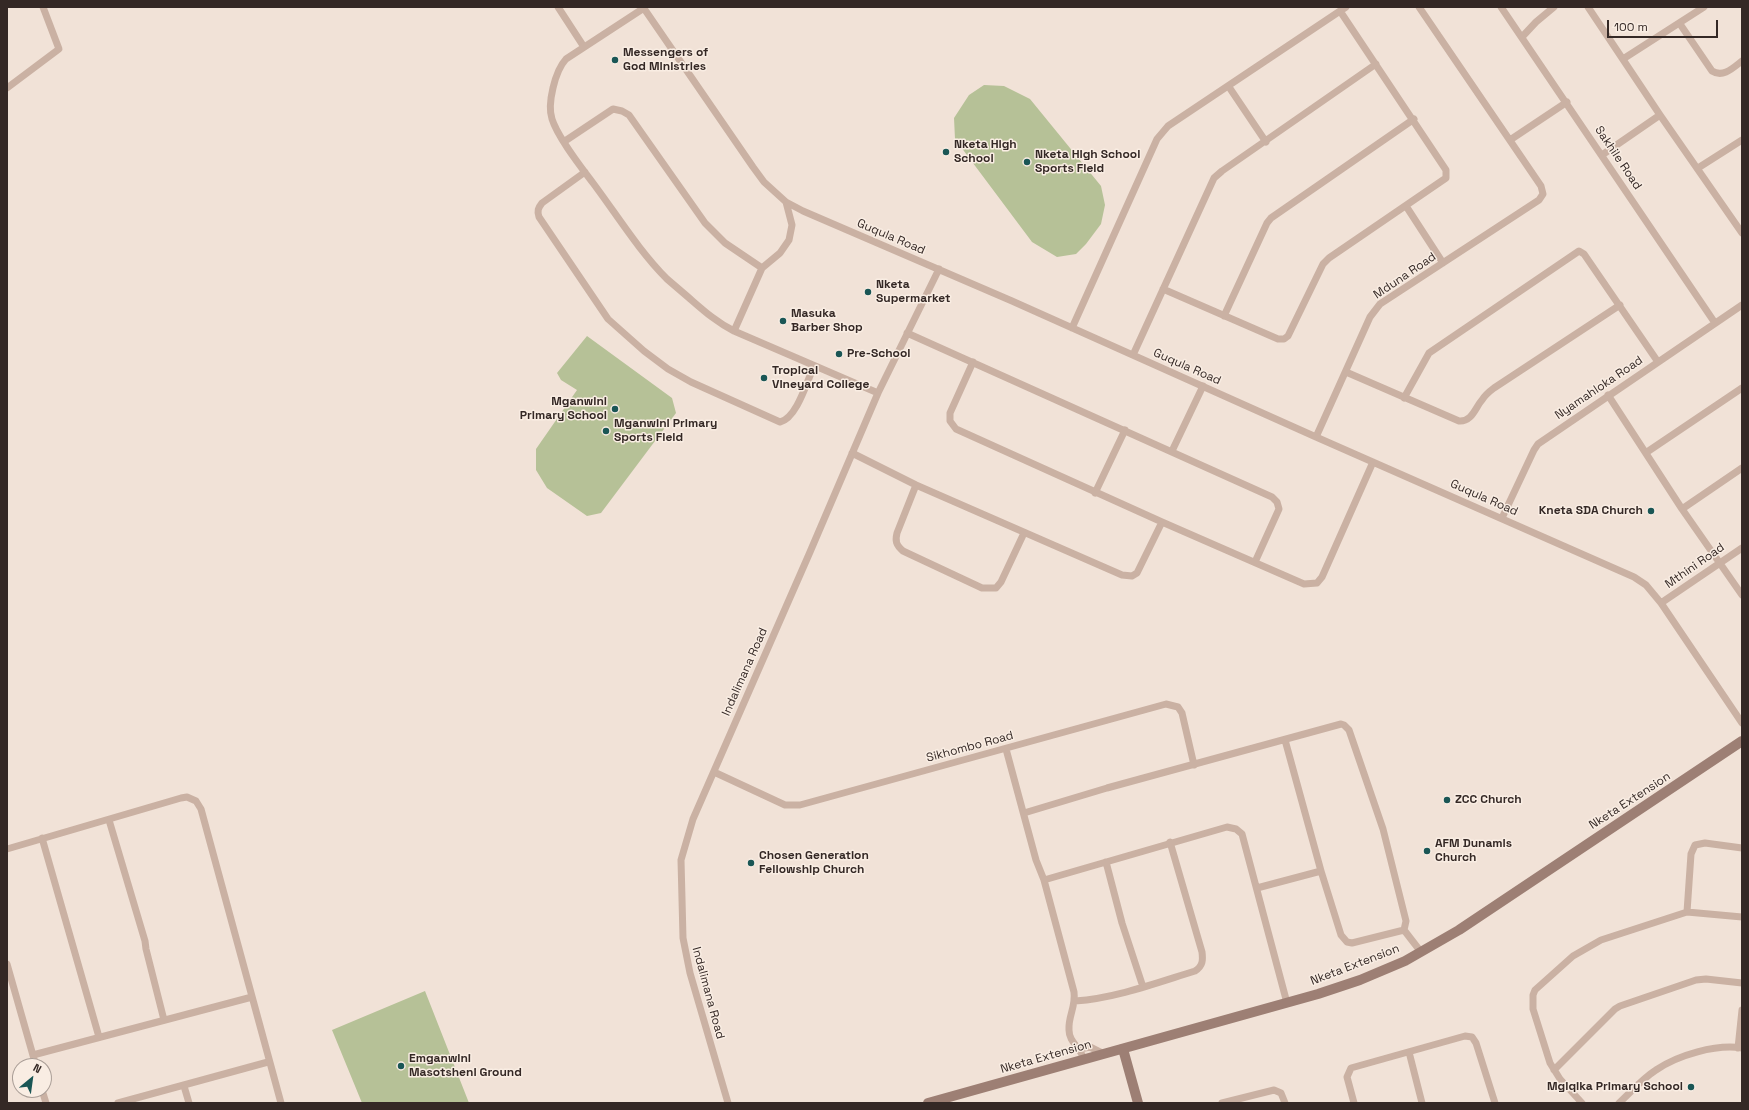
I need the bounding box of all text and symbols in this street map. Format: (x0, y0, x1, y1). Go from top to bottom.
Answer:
scale bar (1609, 12, 1720, 38)
text: 100 m (1614, 19, 1648, 35)
place label: Messengers of God Ministries (623, 46, 708, 74)
marker: Messengers of God Ministries (610, 55, 620, 65)
street label: Sakhile Road (1591, 123, 1645, 193)
place label: Nketa High School (954, 138, 1017, 166)
marker: Nketa High School (941, 147, 951, 157)
place label: Nketa High School Sports Field (1035, 148, 1140, 176)
marker: Nketa High School Sports Field (1022, 157, 1032, 167)
street label: Guqula Road (855, 216, 927, 258)
street label: Mduna Road (1371, 250, 1439, 302)
place label: Nketa Supermarket (876, 278, 951, 306)
marker: Nketa Supermarket (863, 287, 873, 297)
place label: Masuka Barber Shop (791, 307, 863, 335)
marker: Masuka Barber Shop (778, 316, 788, 326)
street label: Guqula Road (1151, 346, 1223, 388)
place label: Pre-School (847, 347, 910, 361)
marker: Pre-School (834, 349, 844, 359)
street label: Nyamahloka Road (1552, 353, 1646, 423)
place label: Tropical Vineyard College (772, 364, 869, 392)
marker: Tropical Vineyard College (759, 373, 769, 383)
place label: Mganwini Primary School (520, 395, 607, 423)
marker: Mganwini Primary School (610, 404, 620, 414)
place label: Mganwini Primary Sports Field (614, 417, 717, 445)
marker: Mganwini Primary Sports Field (601, 426, 611, 436)
street label: Guqula Road (1448, 477, 1520, 519)
place label: Kneta SDA Church (1539, 504, 1643, 518)
marker: Kneta SDA Church (1646, 506, 1656, 516)
street label: Mthini Road (1663, 540, 1727, 592)
street label: Indalimana Road (719, 626, 771, 718)
street label: Sikhombo Road (925, 728, 1015, 766)
street label: Nketa Extension (1587, 769, 1673, 833)
place label: ZCC Church (1455, 793, 1522, 807)
marker: ZCC Church (1442, 795, 1452, 805)
place label: AFM Dunamis Church (1435, 837, 1512, 865)
marker: AFM Dunamis Church (1422, 846, 1432, 856)
place label: Chosen Generation Fellowship Church (759, 849, 869, 877)
marker: Chosen Generation Fellowship Church (746, 858, 756, 868)
street label: Nketa Extension (1308, 941, 1402, 989)
street label: Indalimana Road (689, 945, 727, 1041)
street label: Nketa Extension (999, 1037, 1093, 1077)
place label: Emganwini Masotsheni Ground (409, 1052, 522, 1080)
north arrow (12, 1058, 52, 1098)
text: N (31, 1060, 44, 1076)
marker: Emganwini Masotsheni Ground (396, 1061, 406, 1071)
place label: Mgiqika Primary School (1547, 1080, 1683, 1094)
marker: Mgiqika Primary School (1686, 1082, 1696, 1092)

